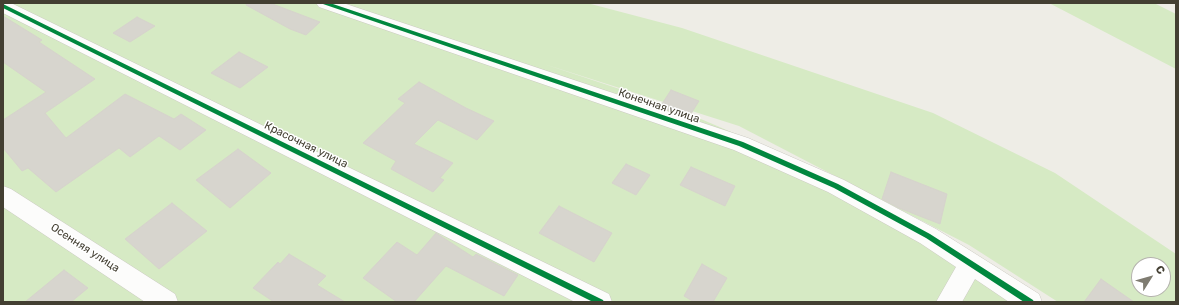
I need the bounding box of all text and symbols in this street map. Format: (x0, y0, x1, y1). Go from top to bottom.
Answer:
street label: Конечная улица (617, 86, 701, 126)
street label: Красочная улица (262, 119, 350, 171)
street label: Осенняя улица (48, 221, 122, 275)
north arrow (1131, 257, 1171, 297)
text: С (1153, 263, 1168, 277)

